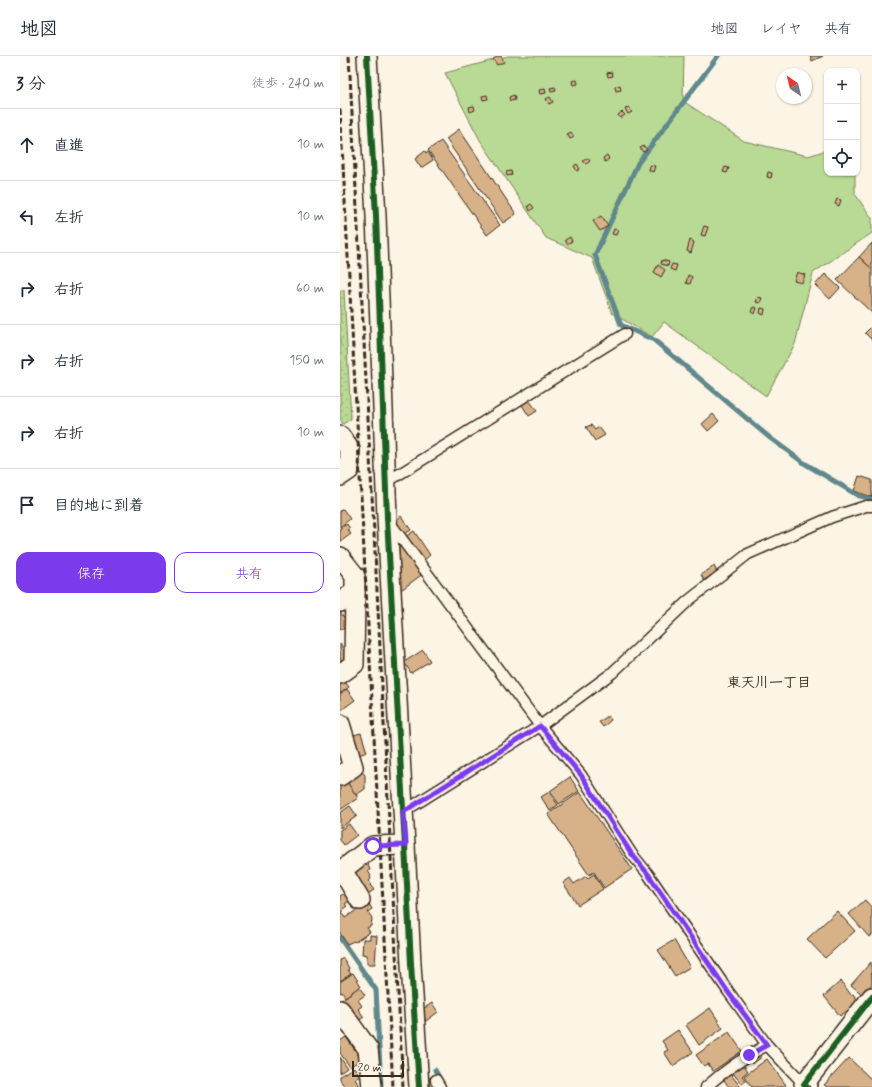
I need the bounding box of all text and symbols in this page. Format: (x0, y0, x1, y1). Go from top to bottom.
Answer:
text: 地図 (20, 17, 58, 42)
text: 地図 (711, 20, 739, 38)
text: レイヤ (761, 20, 802, 38)
text: 共有 (824, 20, 852, 38)
north arrow (776, 68, 812, 104)
map controls (824, 68, 860, 176)
button: + (824, 68, 860, 104)
text: 3 分 (16, 73, 45, 95)
text: 徒歩 · 240 m (252, 75, 324, 92)
button: − (824, 104, 860, 140)
icon: ahead (16, 134, 38, 156)
text: 直進 (54, 136, 84, 156)
text: 10 m (297, 136, 324, 153)
button: locate (824, 140, 860, 176)
icon: left (16, 206, 38, 228)
text: 左折 (54, 208, 84, 228)
text: 10 m (297, 208, 324, 225)
icon: right (16, 278, 38, 300)
text: 右折 (54, 280, 84, 300)
text: 60 m (296, 280, 324, 297)
icon: right (16, 350, 38, 372)
text: 右折 (54, 352, 84, 372)
text: 150 m (290, 352, 324, 369)
icon: right (16, 422, 38, 444)
text: 右折 (54, 424, 84, 444)
text: 10 m (297, 424, 324, 441)
icon: arrive (16, 494, 38, 516)
text: 目的地に到着 (54, 496, 144, 516)
button: 保存 (16, 552, 166, 593)
button: 共有 (174, 552, 324, 593)
district label: 東天川一丁目 (727, 674, 811, 692)
route start (364, 837, 382, 855)
route end (740, 1046, 758, 1064)
scale bar (352, 1059, 404, 1078)
text: 20 m (358, 1061, 381, 1075)

